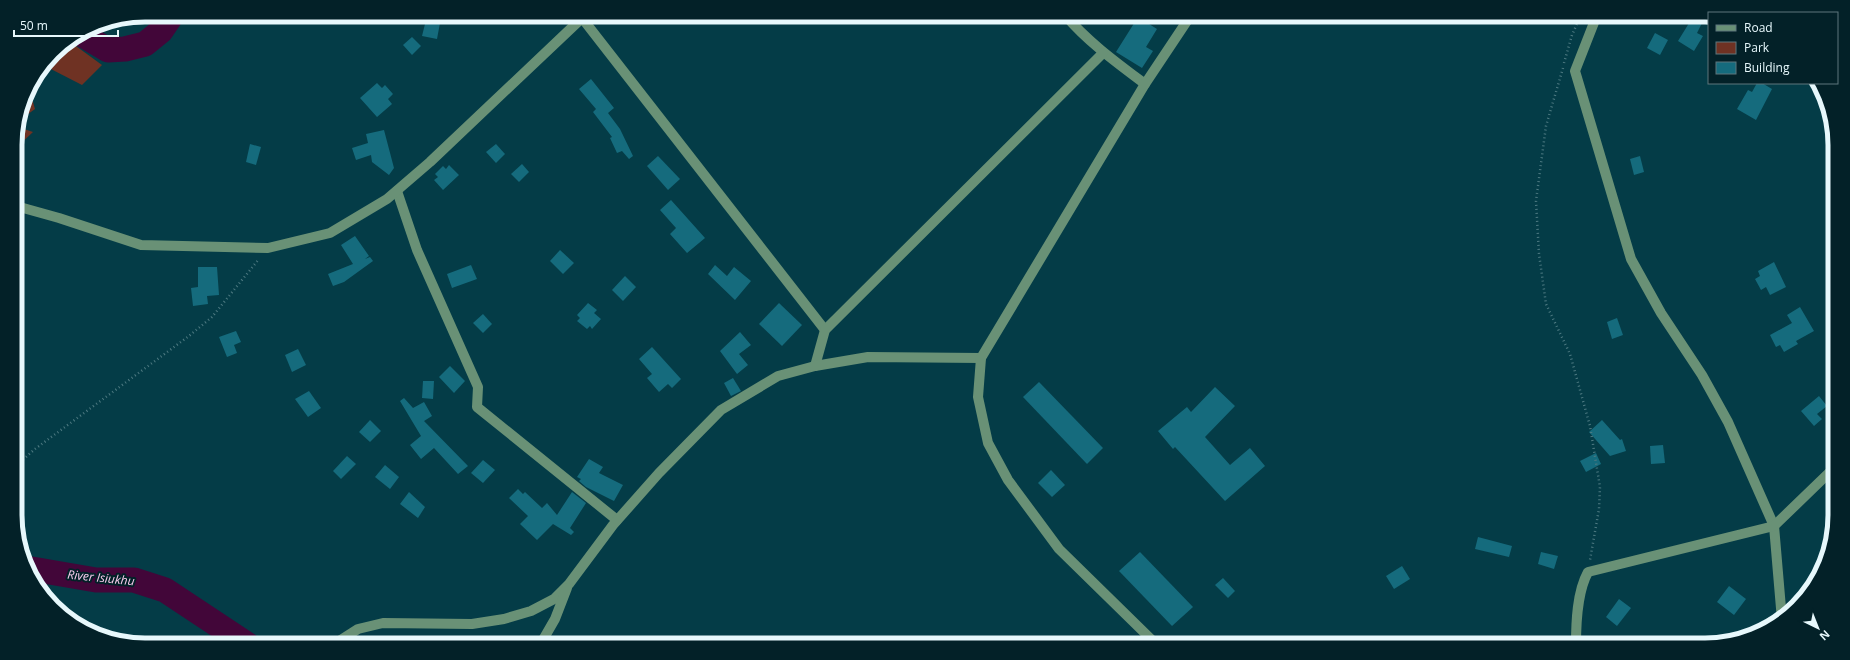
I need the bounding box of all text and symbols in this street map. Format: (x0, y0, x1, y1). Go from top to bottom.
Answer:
scale bar (14, 12, 118, 38)
legend (1708, 12, 1838, 84)
text: 50 m (20, 17, 48, 34)
text: Road (1744, 19, 1773, 36)
text: Park (1744, 39, 1770, 56)
text: Building (1744, 59, 1790, 76)
water label: River Isiukhu (67, 566, 135, 589)
north arrow (1798, 608, 1838, 648)
text: N (1817, 627, 1834, 644)

